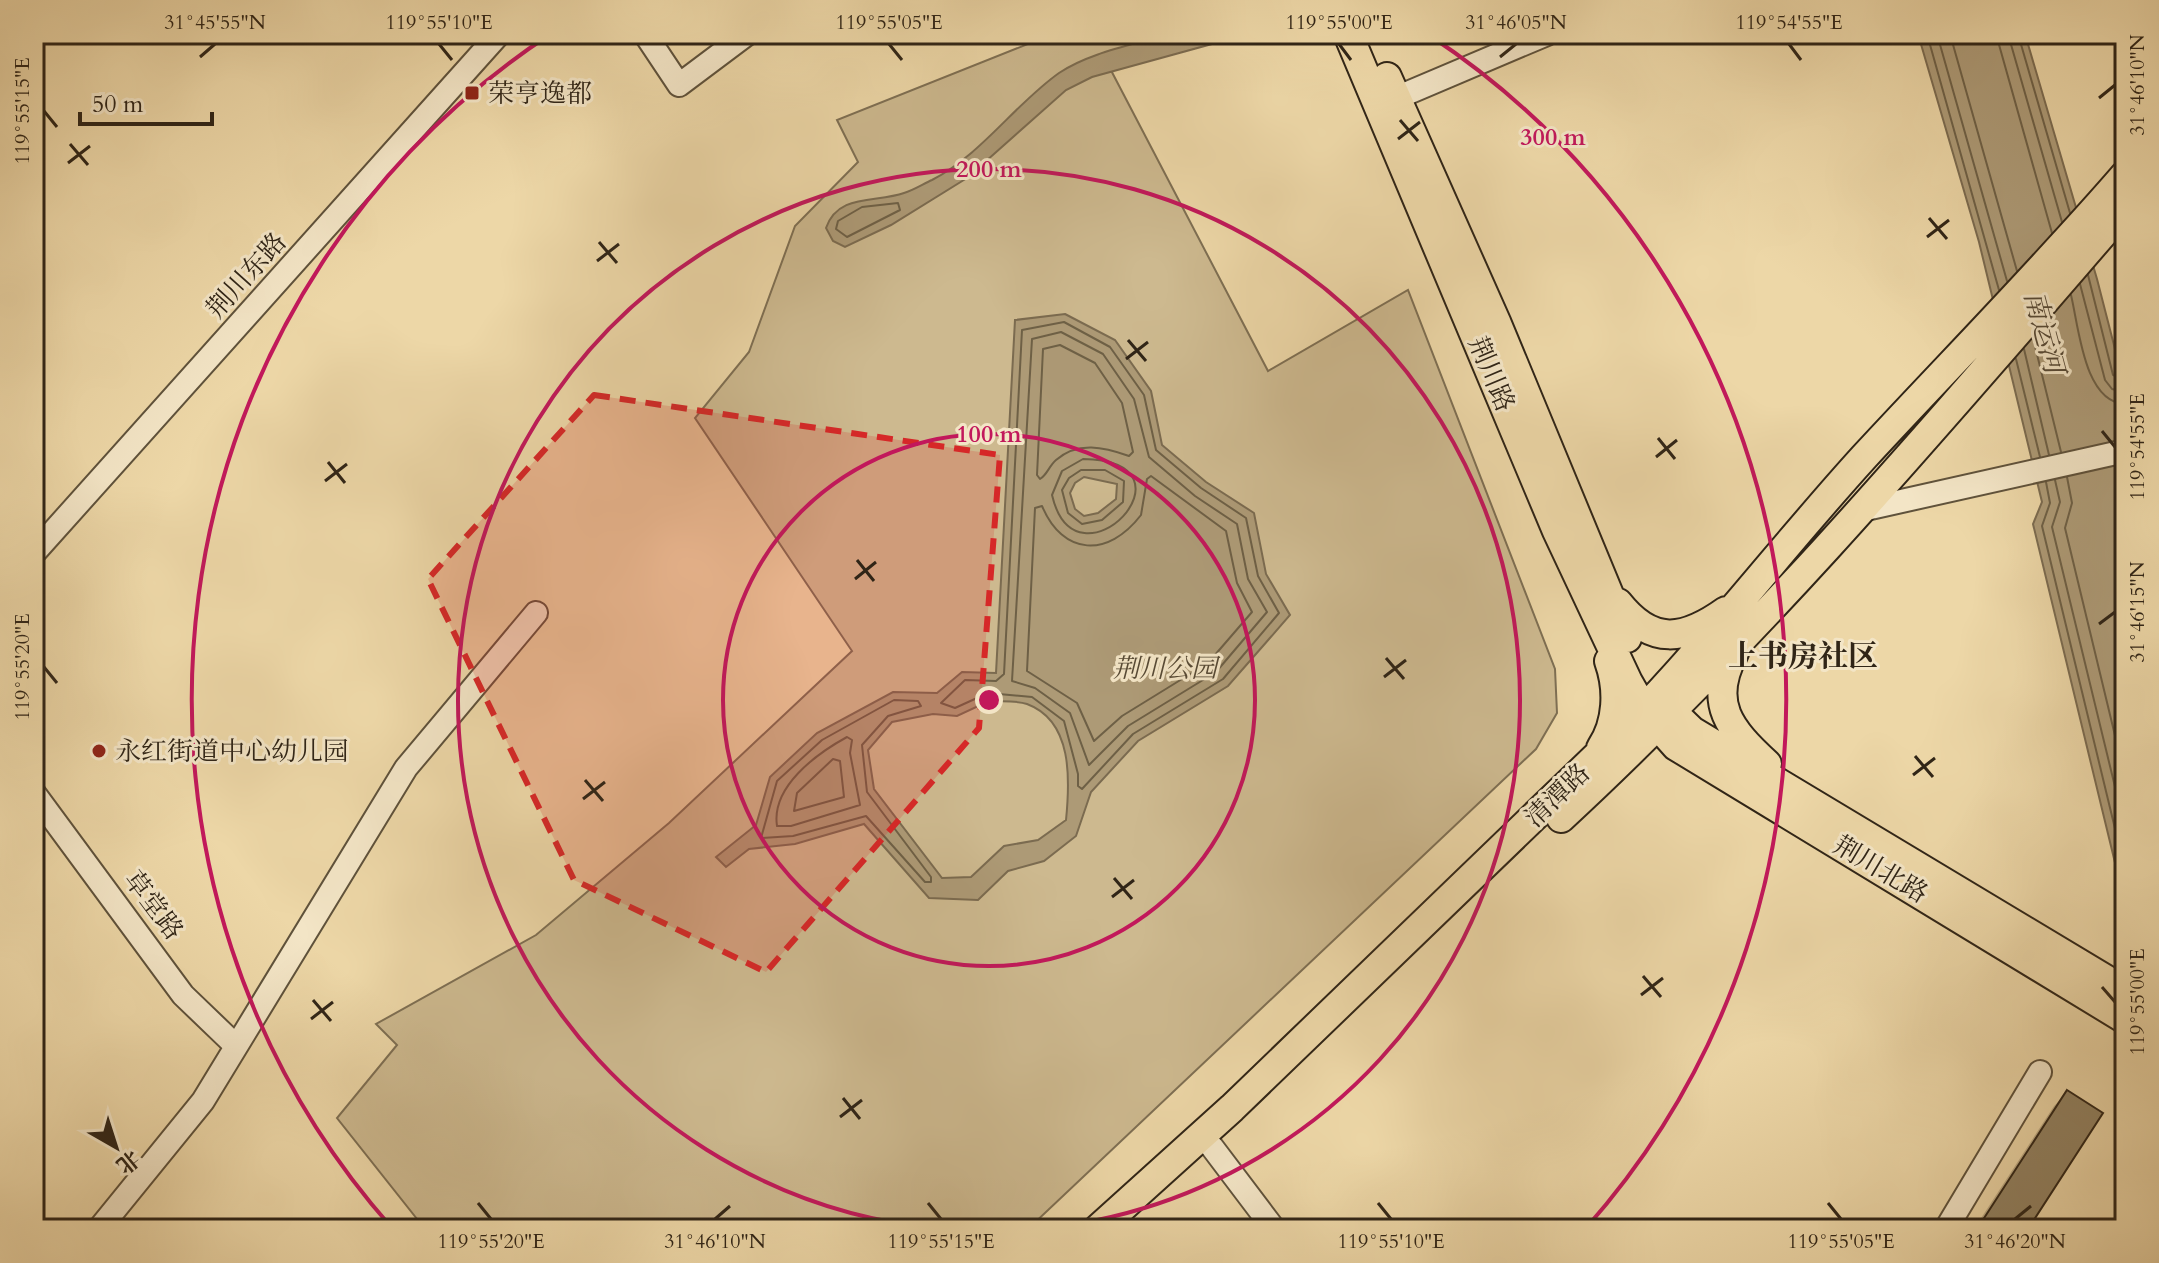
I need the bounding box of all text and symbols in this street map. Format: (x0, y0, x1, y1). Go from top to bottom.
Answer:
text: 31°45'55"N (164, 9, 266, 36)
text: 119°55'10"E (386, 9, 492, 36)
text: 119°55'05"E (836, 9, 942, 36)
text: 119°55'00"E (1286, 9, 1392, 36)
text: 31°46'05"N (1465, 9, 1567, 36)
text: 119°54'55"E (1736, 9, 1842, 36)
text: 31°46'10"N (2124, 34, 2151, 136)
text: 119°55'15"E (9, 58, 36, 164)
scale bar (80, 76, 212, 126)
place label: 荣亨逸都 (488, 76, 592, 111)
marker: 荣亨逸都 (463, 84, 481, 102)
text: 50 m (92, 88, 144, 121)
text: 300 m (1520, 121, 1587, 154)
text: 200 m (956, 153, 1023, 186)
street label: 荆川东路 (199, 225, 294, 326)
water label: 南运河 (2015, 287, 2075, 383)
street label: 荆川路 (1460, 331, 1523, 417)
text: 119°54'55"E (2124, 394, 2151, 500)
text: 100 m (956, 418, 1023, 451)
text: 31°46'15"N (2124, 561, 2151, 663)
text: 119°55'20"E (9, 614, 36, 720)
district label: 上书房社区 (1728, 636, 1878, 677)
park label: 荆川公园 (1113, 651, 1221, 686)
centre of rings (975, 686, 1003, 714)
place label: 永红街道中心幼儿园 (115, 734, 349, 769)
marker: 永红街道中心幼儿园 (90, 742, 108, 760)
street label: 清潭路 (1517, 756, 1598, 835)
street label: 荆川北路 (1827, 828, 1934, 911)
street label: 草堂路 (116, 864, 191, 947)
text: 119°55'00"E (2124, 949, 2151, 1055)
north arrow (76, 1107, 156, 1187)
text: 北 (110, 1143, 146, 1180)
text: 119°55'20"E (438, 1228, 544, 1255)
text: 31°46'10"N (664, 1228, 766, 1255)
text: 119°55'15"E (888, 1228, 994, 1255)
text: 119°55'10"E (1338, 1228, 1444, 1255)
text: 119°55'05"E (1788, 1228, 1894, 1255)
text: 31°46'20"N (1964, 1228, 2066, 1255)

